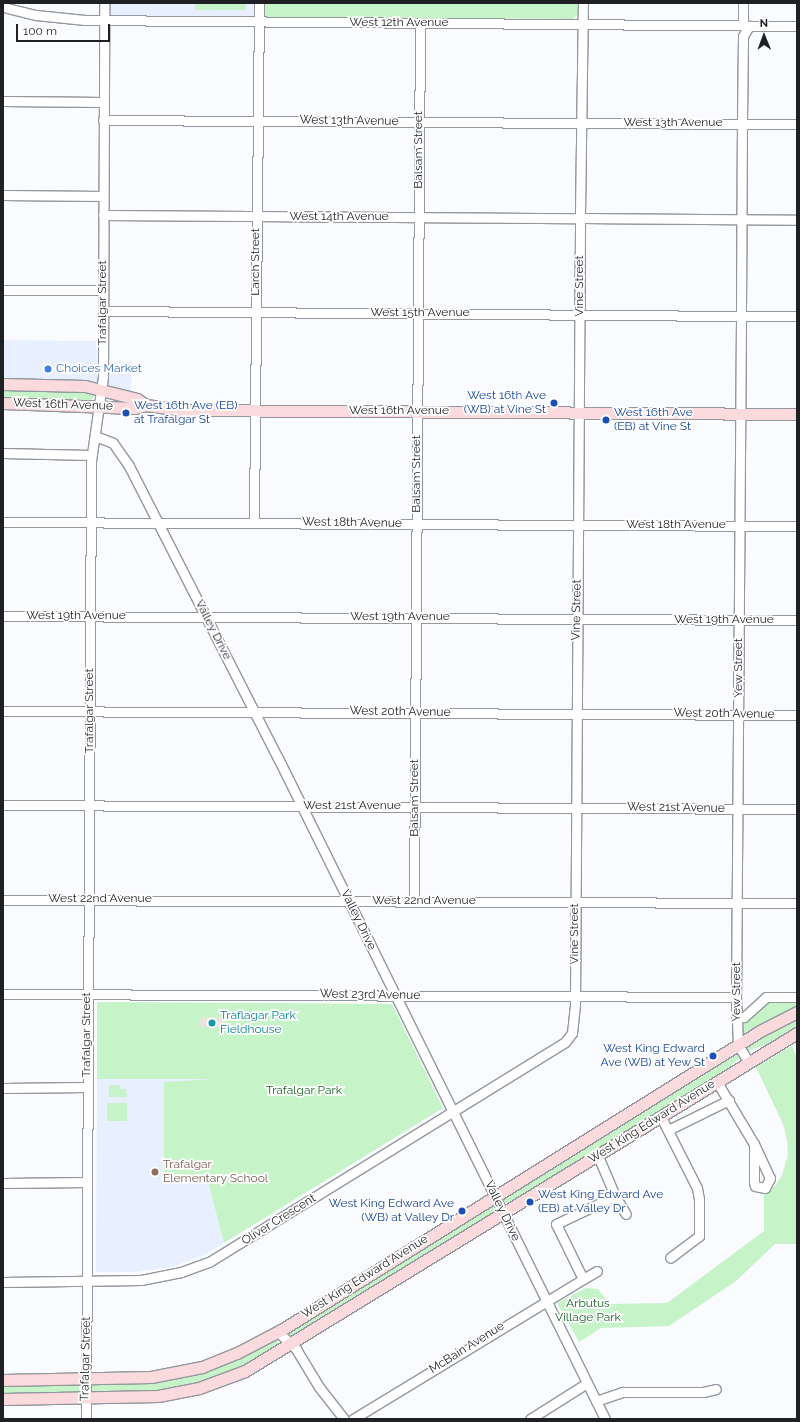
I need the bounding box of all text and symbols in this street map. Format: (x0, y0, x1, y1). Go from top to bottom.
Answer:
scale bar (18, 16, 112, 42)
street label: West 12th Avenue (349, 16, 449, 30)
north arrow (744, 16, 784, 56)
text: N (759, 17, 768, 30)
text: 100 m (23, 24, 57, 38)
street label: Balsam Street (412, 111, 426, 189)
street label: West 13th Avenue (299, 113, 399, 129)
street label: West 13th Avenue (623, 116, 723, 130)
street label: West 14th Avenue (289, 210, 389, 224)
street label: Larch Street (249, 228, 263, 296)
street label: Vine Street (573, 255, 587, 317)
street label: Trafalgar Street (96, 260, 110, 346)
street label: West 15th Avenue (370, 306, 470, 320)
place label: Choices Market (56, 362, 142, 376)
marker: Choices Market (43, 364, 53, 374)
place label: West 16th Ave (WB) at Vine St (463, 389, 546, 417)
street label: West 16th Avenue (13, 396, 113, 414)
marker: West 16th Ave (WB) at Vine St (549, 398, 559, 408)
place label: West 16th Ave (EB) at Trafalgar St (134, 399, 238, 427)
street label: West 16th Avenue (349, 404, 449, 418)
place label: West 16th Ave (EB) at Vine St (614, 406, 693, 434)
marker: West 16th Ave (EB) at Trafalgar St (121, 408, 131, 418)
marker: West 16th Ave (EB) at Vine St (601, 415, 611, 425)
street label: Balsam Street (410, 435, 424, 513)
street label: West 18th Avenue (302, 515, 402, 531)
street label: West 18th Avenue (626, 518, 726, 532)
street label: Vine Street (569, 579, 585, 641)
street label: Valley Drive (192, 597, 234, 663)
street label: West 19th Avenue (26, 609, 126, 623)
street label: West 19th Avenue (350, 610, 450, 624)
street label: West 19th Avenue (674, 613, 774, 627)
street label: Yew Street (732, 638, 746, 698)
street label: Trafalgar Street (83, 668, 97, 754)
street label: West 20th Avenue (349, 704, 451, 720)
street label: West 20th Avenue (673, 706, 775, 722)
street label: Balsam Street (408, 759, 422, 837)
street label: West 21st Avenue (303, 799, 401, 813)
street label: West 21st Avenue (627, 800, 725, 816)
street label: Valley Drive (337, 887, 379, 953)
street label: West 22nd Avenue (48, 892, 152, 906)
street label: West 22nd Avenue (372, 894, 476, 908)
street label: Vine Street (568, 903, 582, 965)
street label: Yew Street (730, 962, 744, 1022)
street label: West 23rd Avenue (319, 987, 421, 1003)
street label: Trafalgar Street (80, 992, 94, 1078)
place label: Traflagar Park Fieldhouse (220, 1009, 296, 1037)
marker: Traflagar Park Fieldhouse (207, 1018, 217, 1028)
place label: West King Edward Ave (WB) at Yew St (600, 1042, 705, 1070)
marker: West King Edward Ave (WB) at Yew St (708, 1051, 718, 1061)
street label: West King Edward Avenue (586, 1077, 718, 1167)
park label: Trafalgar Park (266, 1084, 342, 1098)
place label: Trafalgar Elementary School (163, 1158, 268, 1186)
marker: Trafalgar Elementary School (150, 1167, 160, 1177)
street label: Valley Drive (481, 1178, 523, 1244)
place label: West King Edward Ave (EB) at Valley Dr (538, 1188, 664, 1216)
street label: Oliver Crescent (239, 1191, 319, 1249)
place label: West King Edward Ave (WB) at Valley Dr (328, 1197, 454, 1225)
marker: West King Edward Ave (EB) at Valley Dr (525, 1197, 535, 1207)
marker: West King Edward Ave (WB) at Valley Dr (457, 1206, 467, 1216)
street label: West King Edward Avenue (299, 1232, 431, 1322)
park label: Arbutus Village Park (555, 1297, 621, 1325)
street label: Trafalgar Street (78, 1316, 94, 1402)
street label: McBain Avenue (427, 1319, 507, 1377)

